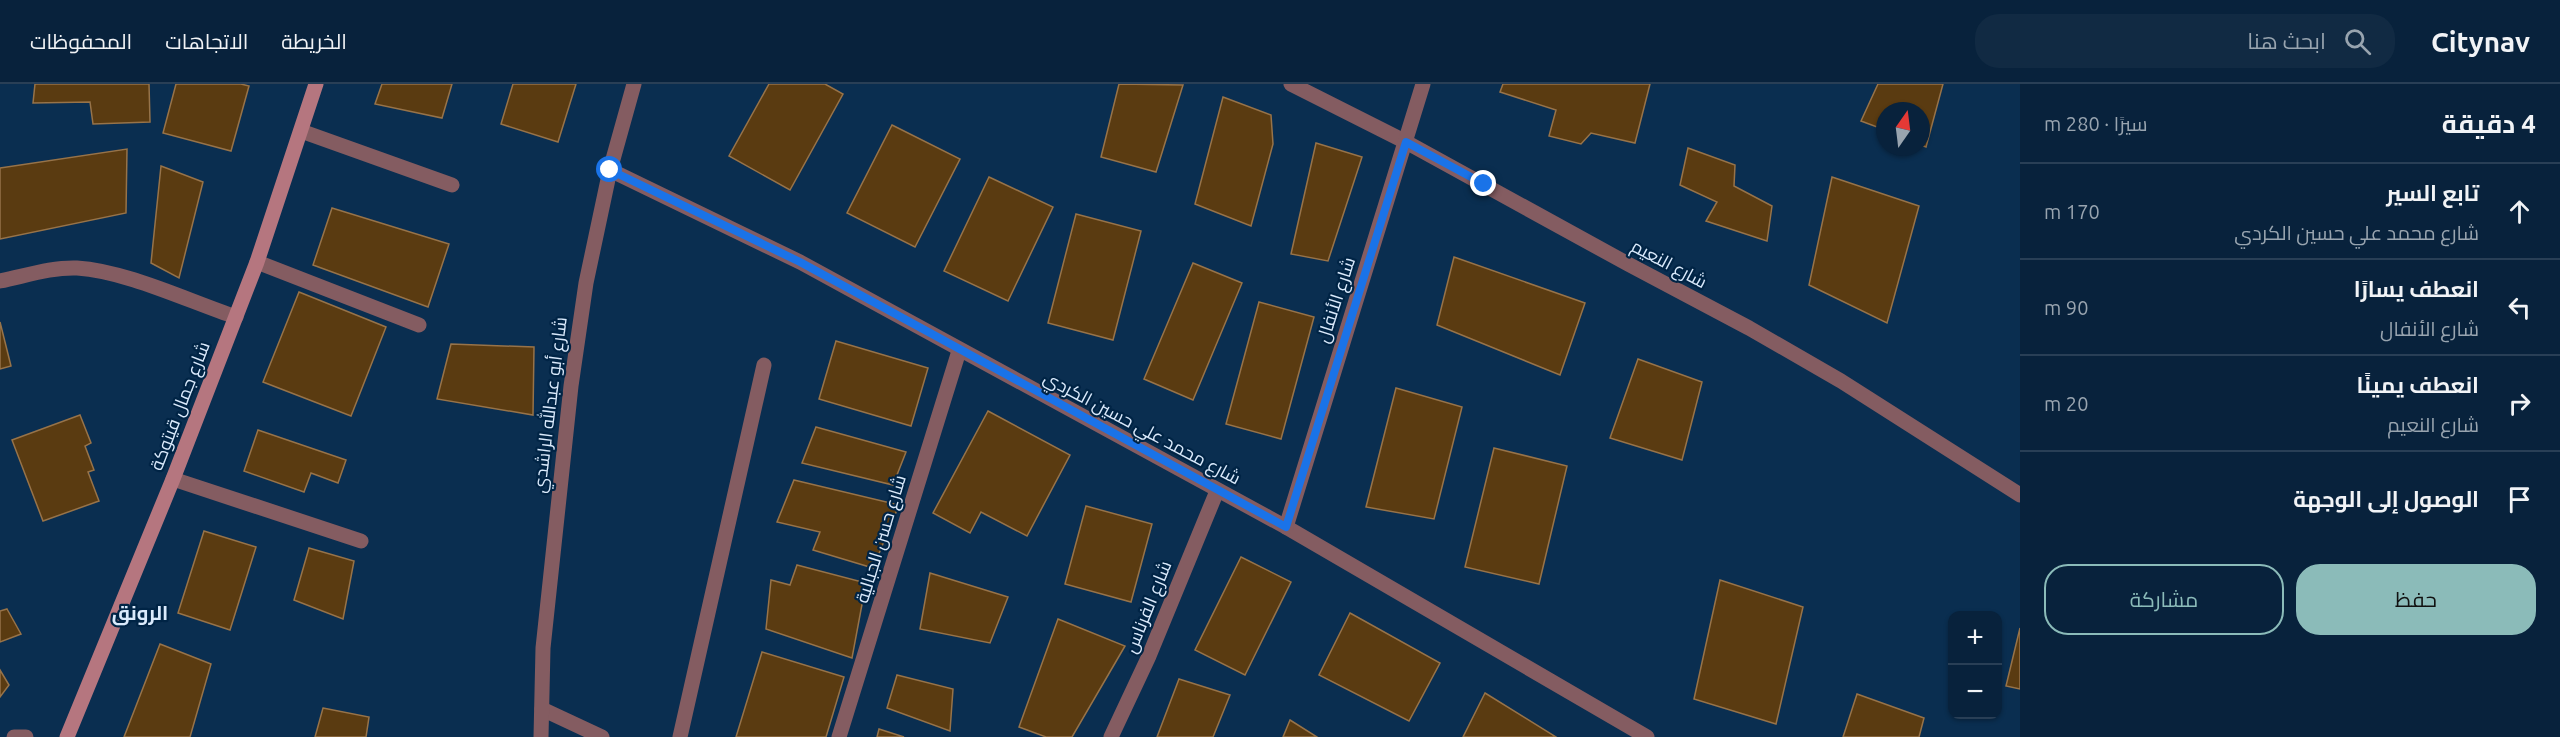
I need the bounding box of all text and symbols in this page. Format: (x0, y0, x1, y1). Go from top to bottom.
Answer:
search box (1975, 14, 2395, 68)
icon: search (2341, 25, 2374, 58)
text: Citynav (2431, 26, 2530, 57)
text: ابحث هنا (2247, 28, 2326, 53)
text: المحفوظات (30, 29, 132, 53)
text: الاتجاهات (165, 29, 248, 53)
text: الخريطة (281, 29, 347, 53)
north arrow (1876, 102, 1930, 156)
text: 4 دقيقة (2442, 109, 2536, 138)
text: سيرًا · 280 m (2044, 112, 2148, 135)
route start (596, 156, 622, 182)
route end (1470, 170, 1496, 196)
text: تابع السير (2386, 180, 2479, 205)
icon: ahead (2503, 195, 2536, 228)
text: 170 m (2044, 200, 2100, 223)
text: شارع محمد علي حسين الكردي (2234, 221, 2479, 244)
street label: شارع النعيم (1627, 235, 1711, 294)
street label: شارع الأنفال (1312, 254, 1361, 346)
text: انعطف يسارًا (2354, 276, 2479, 301)
icon: left (2503, 291, 2536, 324)
text: 90 m (2044, 296, 2088, 319)
street label: شارع أبو عبدالله الراشدي (527, 316, 575, 495)
text: شارع الأنفال (2380, 317, 2479, 340)
street label: شارع جمال قيتوكة (145, 339, 216, 474)
street label: شارع محمد علي حسين الكردي (1038, 367, 1244, 492)
text: انعطف يمينًا (2357, 372, 2479, 397)
icon: right (2503, 387, 2536, 420)
text: 20 m (2044, 392, 2088, 415)
text: شارع النعيم (2387, 413, 2479, 436)
street label: شارع حسن الجبالية (851, 472, 912, 606)
icon: arrive (2503, 483, 2536, 516)
text: الوصول إلى الوجهة (2293, 486, 2479, 511)
street label: شارع الفرناس (1120, 558, 1177, 657)
button: مشاركة (2044, 564, 2284, 635)
button: حفظ (2296, 564, 2536, 635)
district label: الرونق (112, 601, 168, 626)
map controls (1948, 611, 2002, 719)
button: + (1948, 611, 2002, 665)
button: − (1948, 665, 2002, 719)

